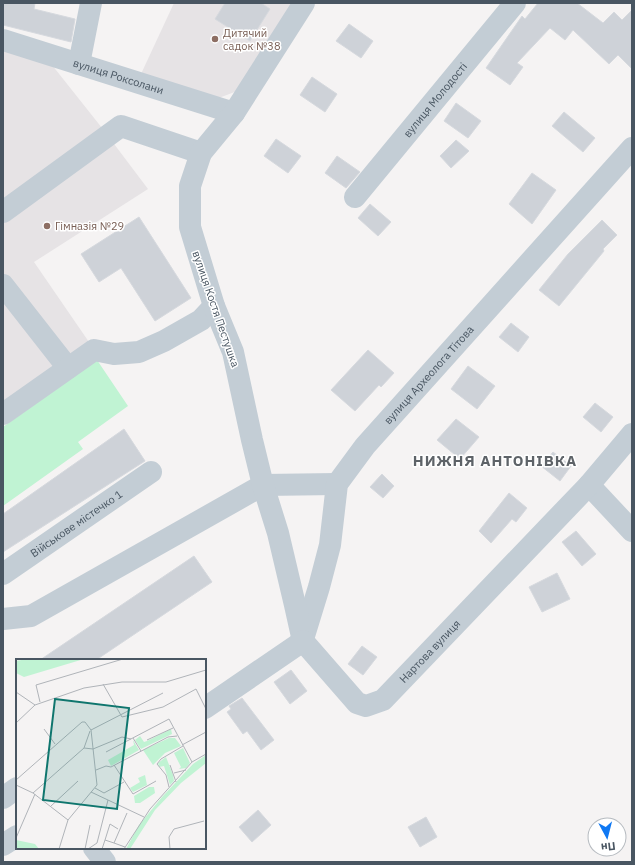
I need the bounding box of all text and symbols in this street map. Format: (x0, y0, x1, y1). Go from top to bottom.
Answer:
place label: Дитячий садок №38 (223, 26, 281, 53)
marker: Дитячий садок №38 (210, 34, 220, 44)
street label: вулиця Роксолани (71, 56, 165, 97)
street label: вулиця Молодості (400, 60, 470, 140)
place label: Гімназія №29 (55, 219, 124, 233)
marker: Гімназія №29 (42, 221, 52, 231)
street label: вулиця Костя Пестушка (190, 249, 243, 369)
street label: вулиця Археолога Тітова (381, 322, 477, 427)
district label: НИЖНЯ АНТОНІВКА (413, 451, 577, 470)
street label: Військове містечко 1 (28, 487, 125, 560)
street label: Нартова вулиця (396, 617, 463, 686)
inset map (16, 659, 206, 849)
north arrow (587, 817, 627, 857)
text: Пн (600, 839, 616, 855)

